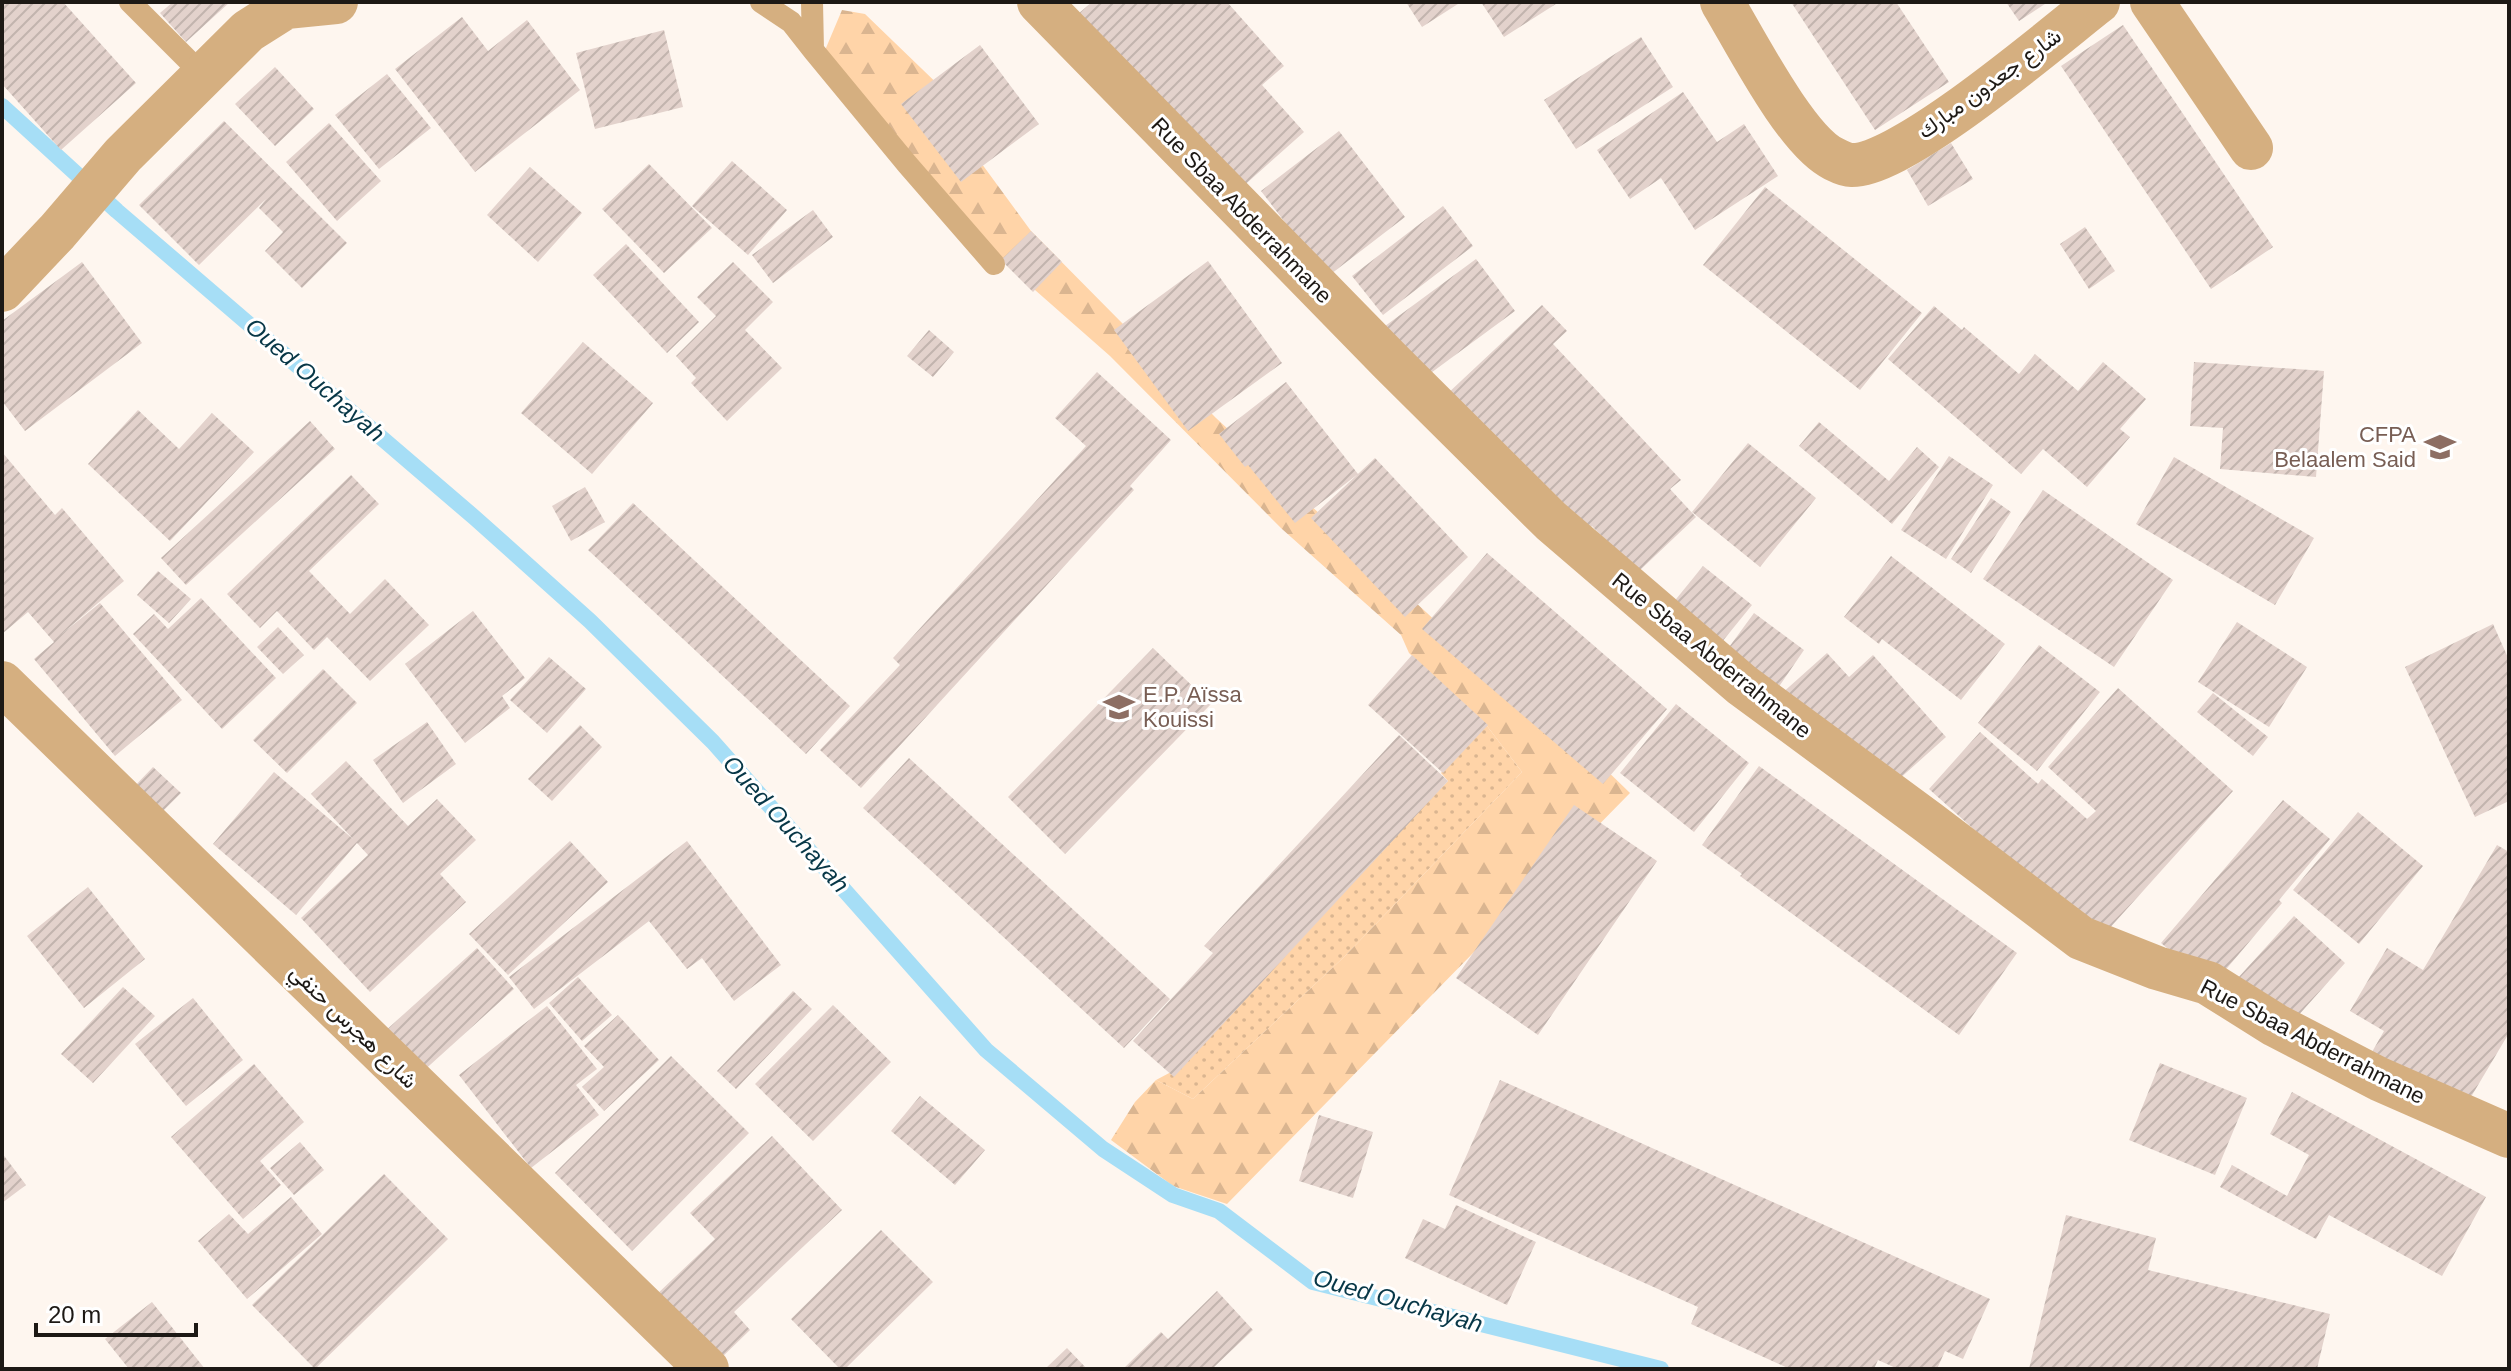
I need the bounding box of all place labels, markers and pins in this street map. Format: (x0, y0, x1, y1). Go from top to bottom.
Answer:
place label: CFPA Belaalem Said (2274, 422, 2416, 472)
school or university icon: CFPA Belaalem Said (2423, 430, 2457, 464)
place label: E.P. Aïssa Kouissi (1143, 682, 1242, 732)
school or university icon: E.P. Aïssa Kouissi (1102, 690, 1136, 724)

